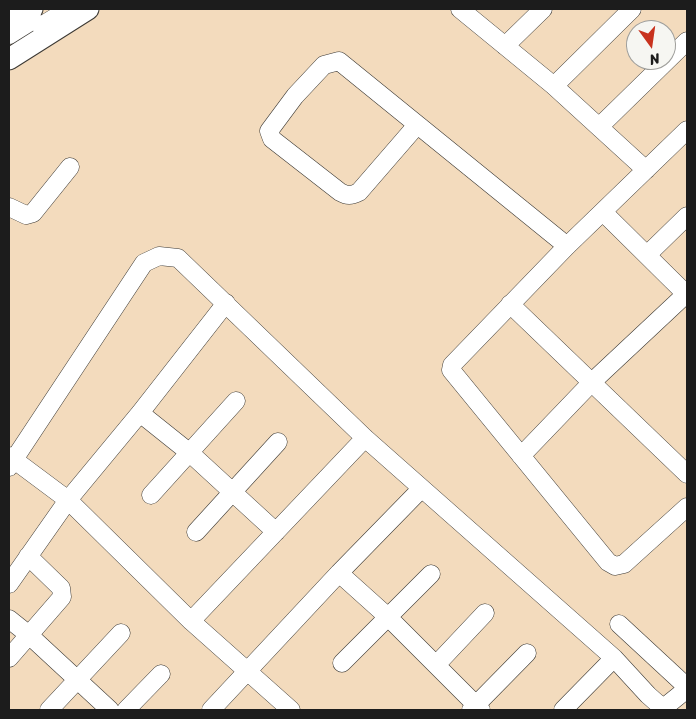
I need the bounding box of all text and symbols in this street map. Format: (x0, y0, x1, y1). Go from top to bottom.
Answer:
north arrow (626, 20, 676, 70)
text: N (647, 46, 662, 72)

